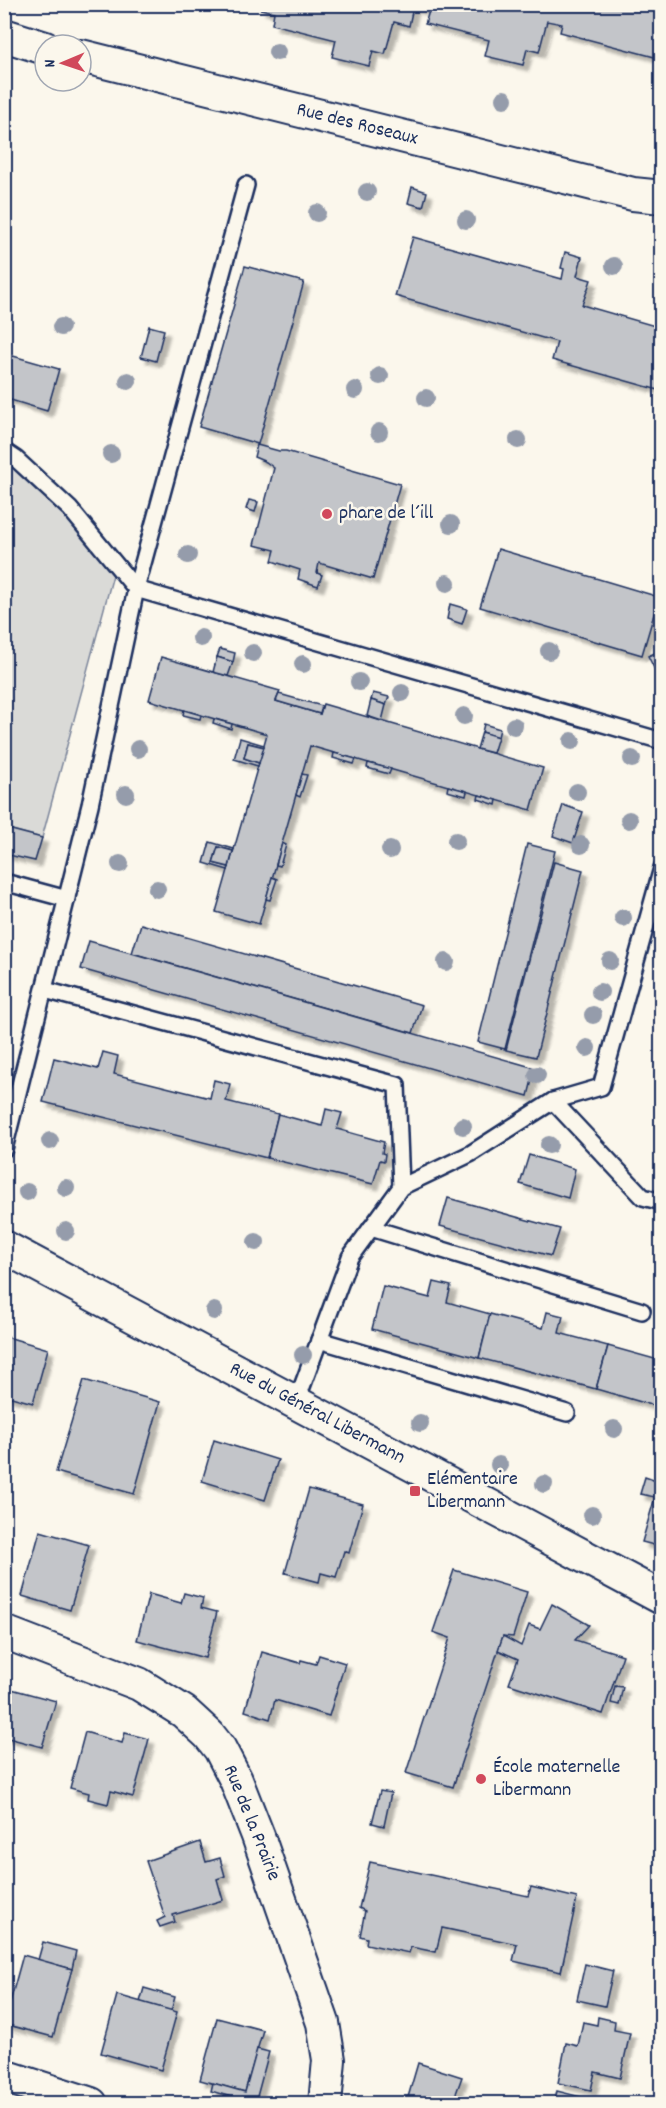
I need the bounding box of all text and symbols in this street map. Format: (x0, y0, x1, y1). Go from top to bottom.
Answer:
north arrow (33, 33, 93, 93)
text: N (39, 59, 62, 68)
street label: Rue des Roseaux (293, 96, 421, 154)
place label: phare de l´ill (339, 500, 434, 528)
marker: phare de l´ill (320, 507, 334, 521)
street label: Rue du Général Libermann (224, 1356, 410, 1472)
place label: Elémentaire Libermann (427, 1466, 518, 1517)
marker: Elémentaire Libermann (408, 1484, 422, 1498)
place label: École maternelle Libermann (493, 1754, 620, 1805)
street label: Rue de la Prairie (215, 1761, 287, 1885)
marker: École maternelle Libermann (474, 1772, 488, 1786)

